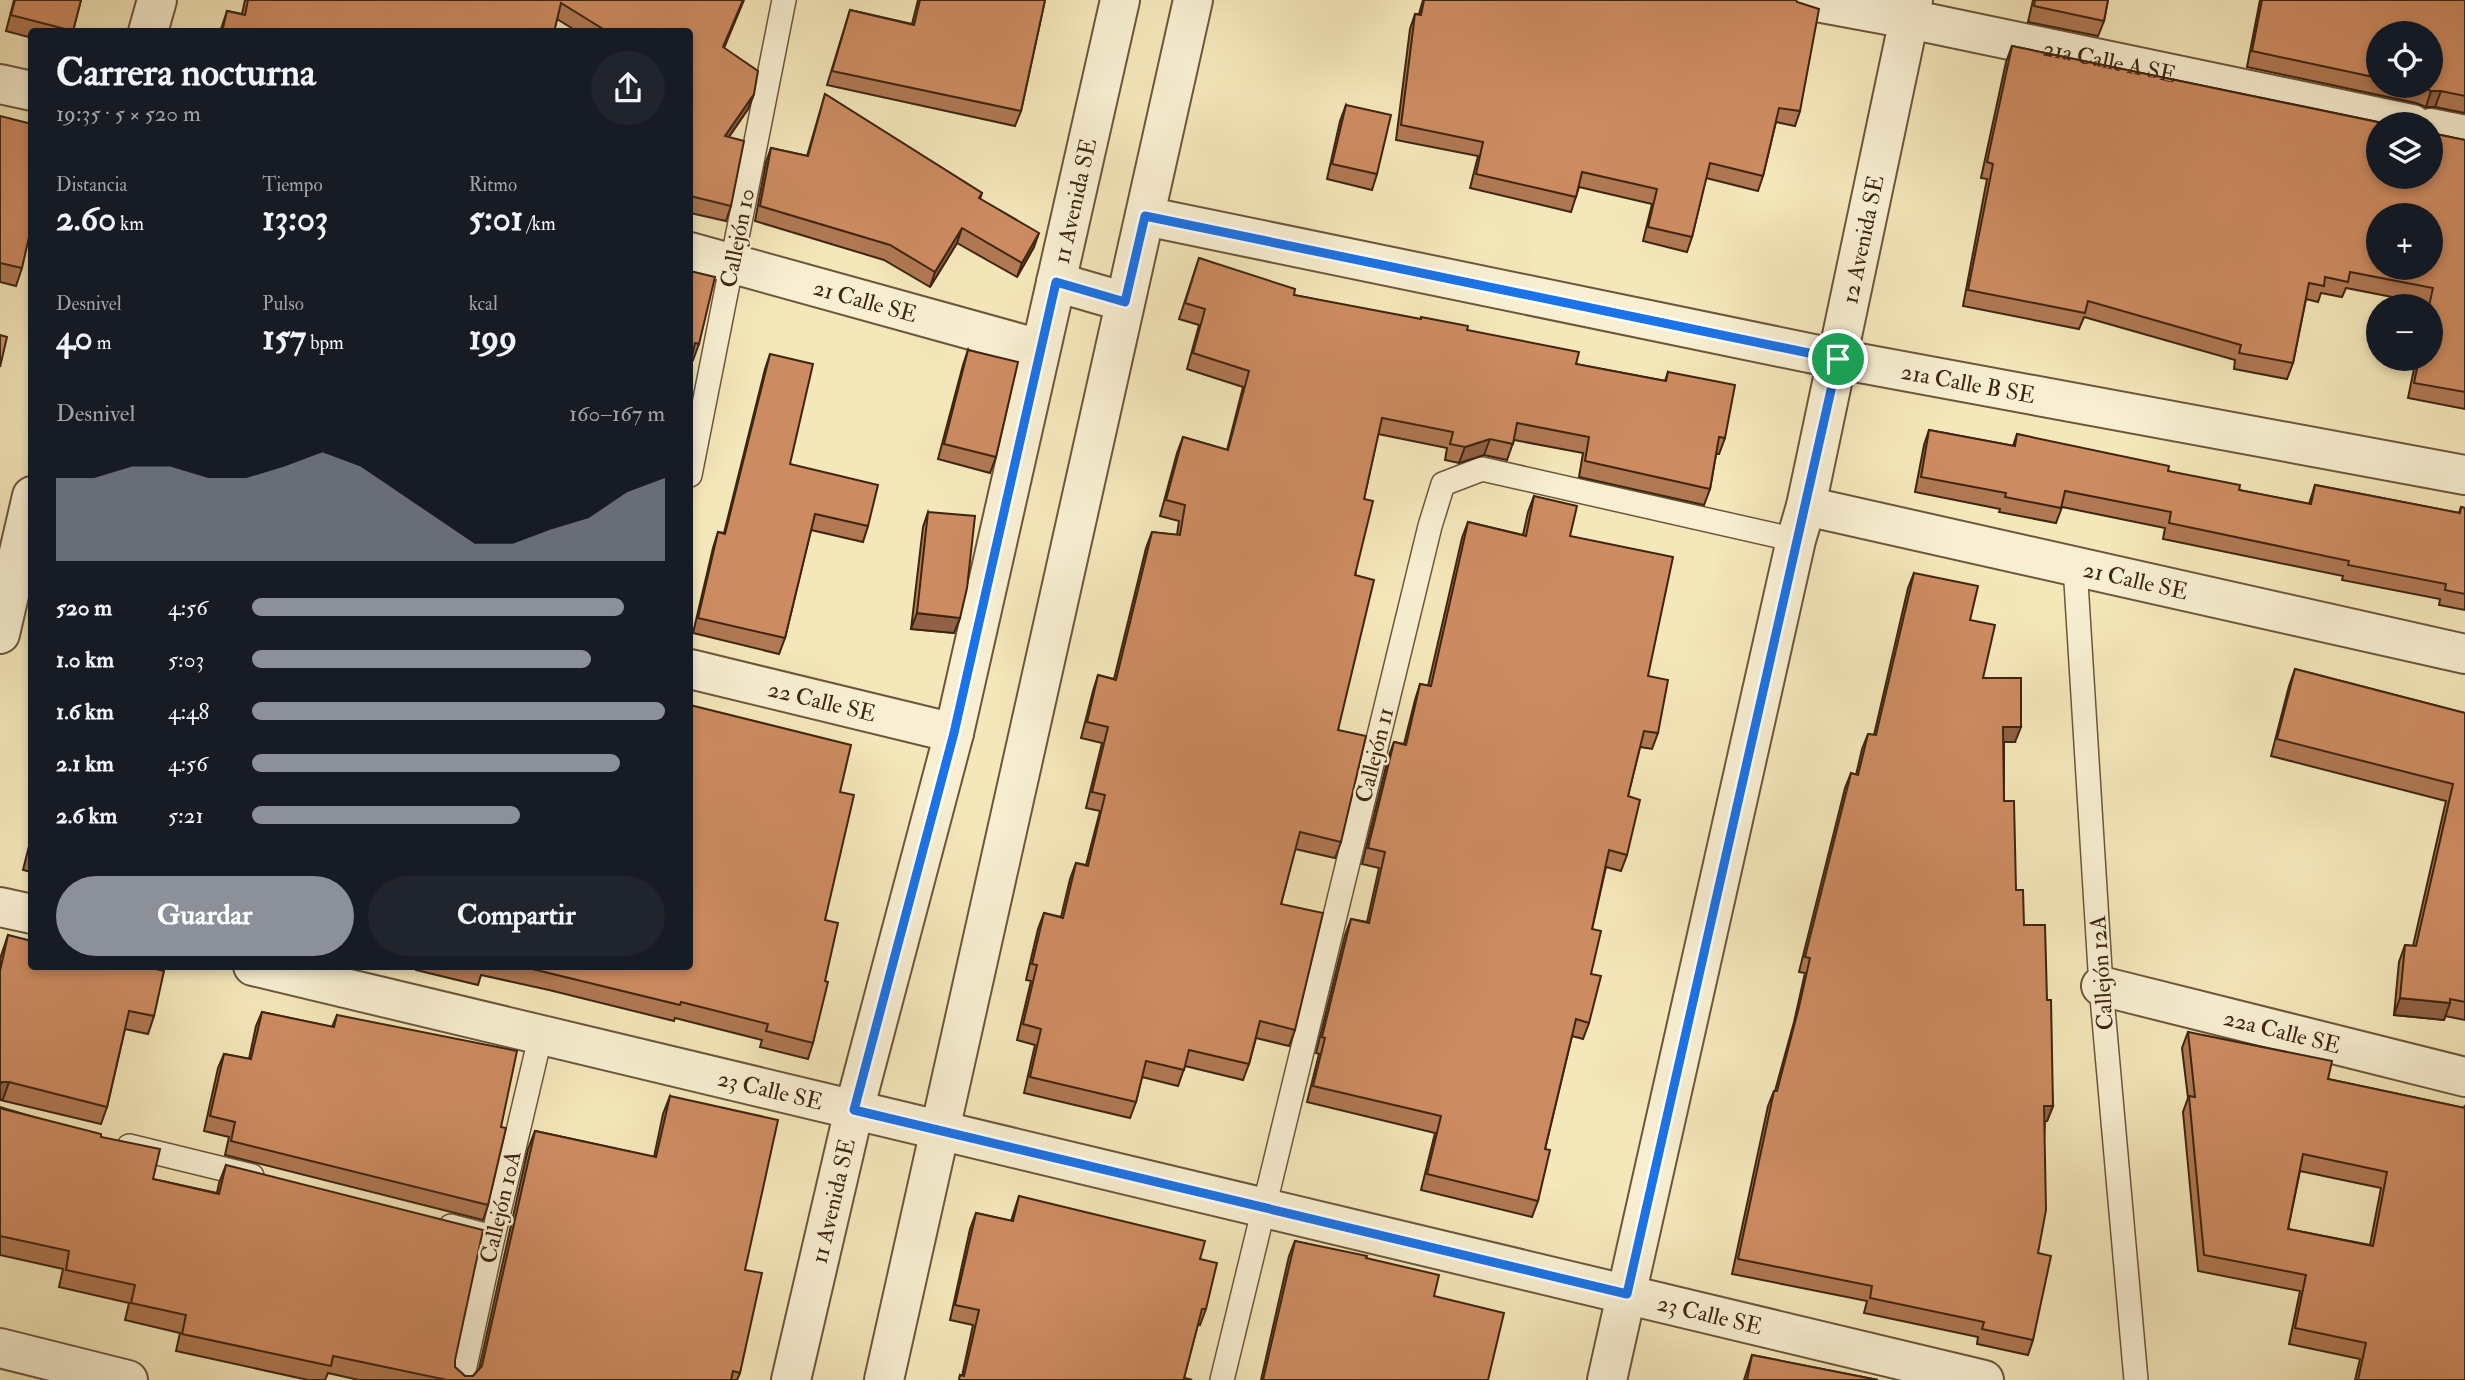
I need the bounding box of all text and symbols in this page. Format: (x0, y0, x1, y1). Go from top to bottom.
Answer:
map controls (2366, 21, 2443, 371)
button: locate (2366, 21, 2443, 98)
street label: 21a Calle A SE (2041, 33, 2179, 89)
text: Carrera nocturna (56, 49, 316, 97)
button: share (591, 51, 665, 125)
text: 19:35 · 5 × 520 m (56, 99, 201, 128)
button: layers (2366, 112, 2443, 189)
street label: 11 Avenida SE (1047, 135, 1103, 266)
street label: 12 Avenida SE (1835, 172, 1891, 307)
text: Distancia (56, 173, 127, 197)
text: Tiempo (262, 173, 323, 197)
text: Ritmo (469, 173, 517, 197)
street label: Callejón 10 (714, 186, 761, 290)
text: 2.60 (56, 197, 116, 241)
text: 13:03 (262, 197, 328, 241)
text: 5:01 (469, 197, 523, 241)
button: + (2366, 203, 2443, 280)
text: km (116, 212, 144, 236)
text: /km (523, 212, 556, 236)
street label: 21 Calle SE (810, 273, 920, 329)
text: Desnivel (56, 292, 122, 316)
text: Pulso (262, 292, 304, 316)
text: kcal (469, 292, 498, 316)
button: − (2366, 294, 2443, 371)
text: 40 (56, 316, 93, 360)
text: 157 (262, 316, 306, 360)
text: 199 (469, 316, 517, 360)
pin (1808, 329, 1868, 389)
text: m (93, 331, 112, 355)
text: bpm (306, 331, 344, 355)
icon: arrive (1819, 340, 1857, 378)
street label: 21a Calle B SE (1899, 357, 2038, 410)
text: Desnivel (56, 399, 135, 428)
text: 160–167 m (569, 399, 665, 428)
street label: 21 Calle SE (2081, 555, 2191, 606)
text: 520 m (56, 593, 112, 622)
text: 4:56 (168, 593, 208, 622)
text: 1.0 km (56, 645, 114, 674)
text: 5:03 (168, 645, 204, 674)
street label: 22 Calle SE (765, 674, 879, 729)
text: 1.6 km (56, 697, 114, 726)
text: 4:48 (168, 697, 209, 726)
street label: Callejón 11 (1349, 705, 1400, 806)
text: 2.1 km (56, 749, 114, 778)
text: 4:56 (168, 749, 208, 778)
text: 2.6 km (56, 801, 117, 830)
text: 5:21 (168, 801, 204, 830)
button: Guardar (56, 876, 354, 956)
button: Compartir (368, 876, 665, 956)
street label: Callejón 12A (2083, 914, 2120, 1031)
street label: 22a Calle SE (2221, 1003, 2344, 1060)
street label: 23 Calle SE (715, 1064, 826, 1117)
street label: 11 Avenida SE (805, 1136, 862, 1266)
street label: Callejón 10A (473, 1147, 528, 1266)
street label: 23 Calle SE (1654, 1288, 1765, 1341)

